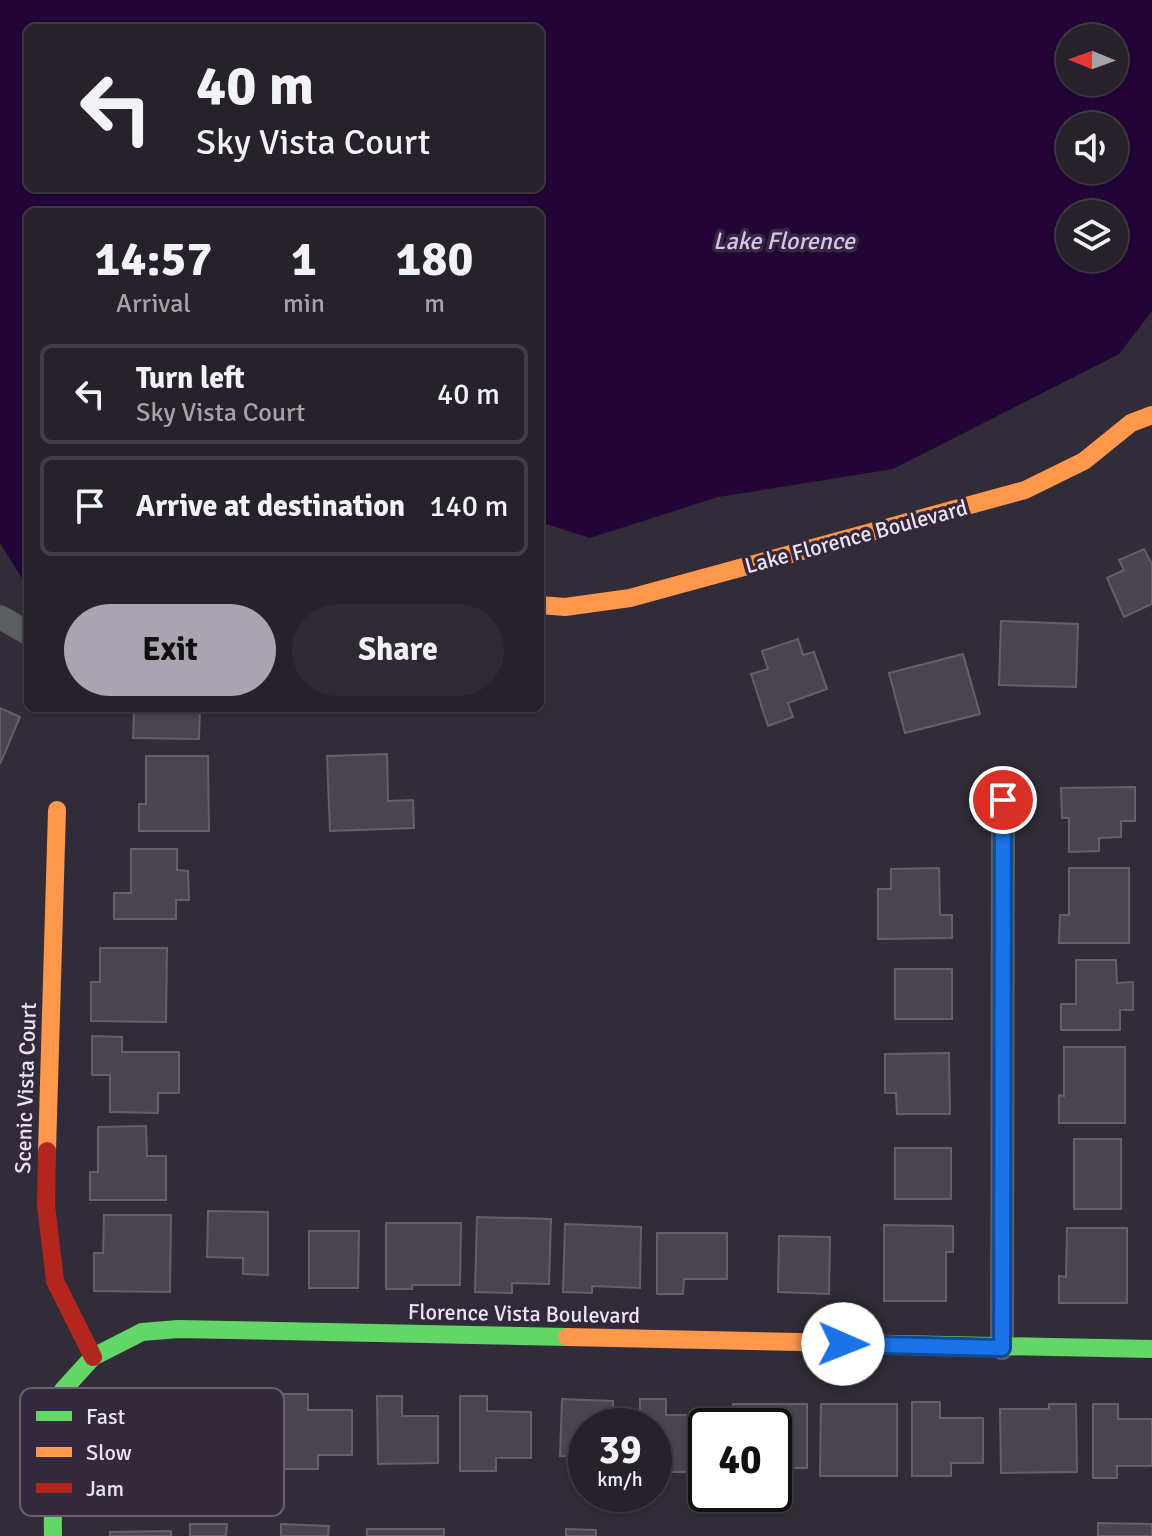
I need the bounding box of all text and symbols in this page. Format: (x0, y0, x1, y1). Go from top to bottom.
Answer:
north arrow (1056, 24, 1128, 96)
map controls (1056, 24, 1128, 272)
text: 40 m (196, 51, 314, 120)
icon: left (64, 56, 168, 160)
button: sound (1056, 112, 1128, 184)
text: Sky Vista Court (196, 120, 430, 165)
button: layers (1056, 200, 1128, 272)
water label: Lake Florence (713, 226, 856, 256)
text: 14:57 (95, 230, 212, 289)
text: 1 (291, 230, 317, 289)
text: 180 (396, 230, 473, 289)
text: Arrival (116, 288, 191, 320)
text: min (283, 288, 325, 320)
text: m (424, 288, 445, 320)
text: Turn left (136, 360, 245, 397)
icon: left (68, 372, 112, 416)
text: 40 m (437, 376, 500, 413)
text: Sky Vista Court (136, 397, 305, 429)
icon: arrive (68, 484, 112, 528)
text: Arrive at destination (136, 488, 405, 525)
text: 140 m (429, 488, 508, 525)
street label: Lake Florence Boulevard (742, 494, 970, 579)
button: Exit (64, 604, 276, 696)
button: Share (292, 604, 504, 696)
pin (969, 766, 1037, 834)
icon: arrive (981, 778, 1025, 822)
street label: Scenic Vista Court (9, 1002, 42, 1174)
street label: Florence Vista Boulevard (408, 1298, 640, 1329)
position arrow (801, 1302, 885, 1386)
legend (20, 1388, 284, 1516)
text: Fast (86, 1403, 126, 1430)
speed limit sign: 40 (688, 1408, 792, 1512)
text: 39 (598, 1425, 642, 1475)
text: Slow (86, 1439, 132, 1466)
text: km/h (597, 1467, 643, 1492)
text: Jam (86, 1475, 124, 1502)

